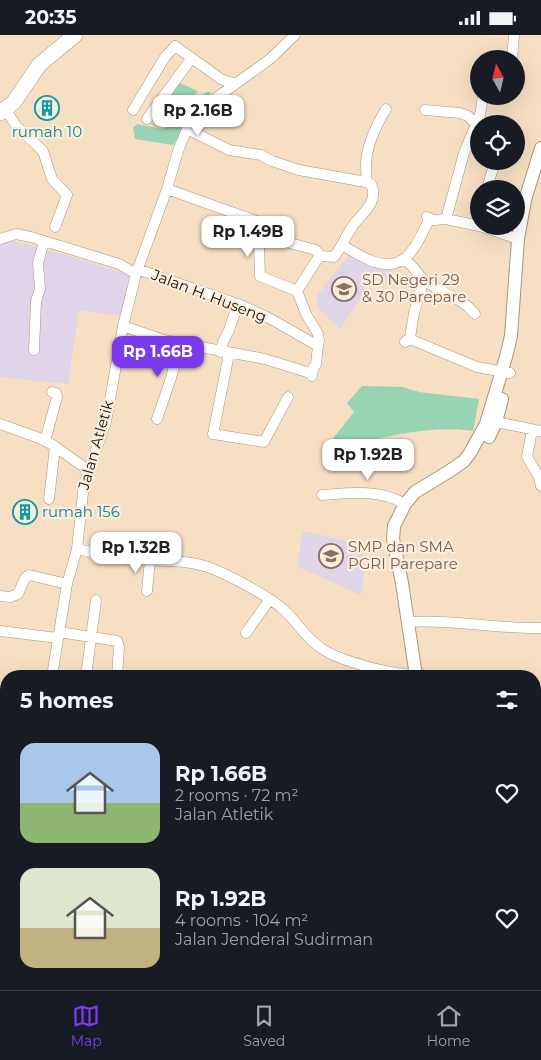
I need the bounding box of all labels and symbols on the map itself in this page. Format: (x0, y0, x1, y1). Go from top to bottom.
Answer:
north arrow (470, 50, 525, 105)
pin: Rp 2.16B (146, 94, 250, 137)
building icon: rumah 10 (34, 95, 60, 121)
place label: rumah 10 (12, 122, 82, 141)
pin: Rp 1.49B (196, 215, 300, 258)
street label: Jalan H. Huseng (148, 264, 269, 326)
place label: SD Negeri 29 & 30 Parepare (362, 270, 466, 306)
school or university icon: SD Negeri 29 & 30 Parepare (331, 276, 357, 302)
pin: Rp 1.66B (106, 335, 210, 378)
street label: Jalan Atletik (73, 398, 117, 493)
pin: Rp 1.92B (316, 439, 420, 481)
building icon: rumah 156 (12, 499, 38, 525)
place label: rumah 156 (42, 502, 120, 521)
pin: Rp 1.32B (84, 531, 188, 574)
place label: SMP dan SMA PGRI Parepare (348, 537, 458, 573)
school or university icon: SMP dan SMA PGRI Parepare (318, 543, 344, 569)

